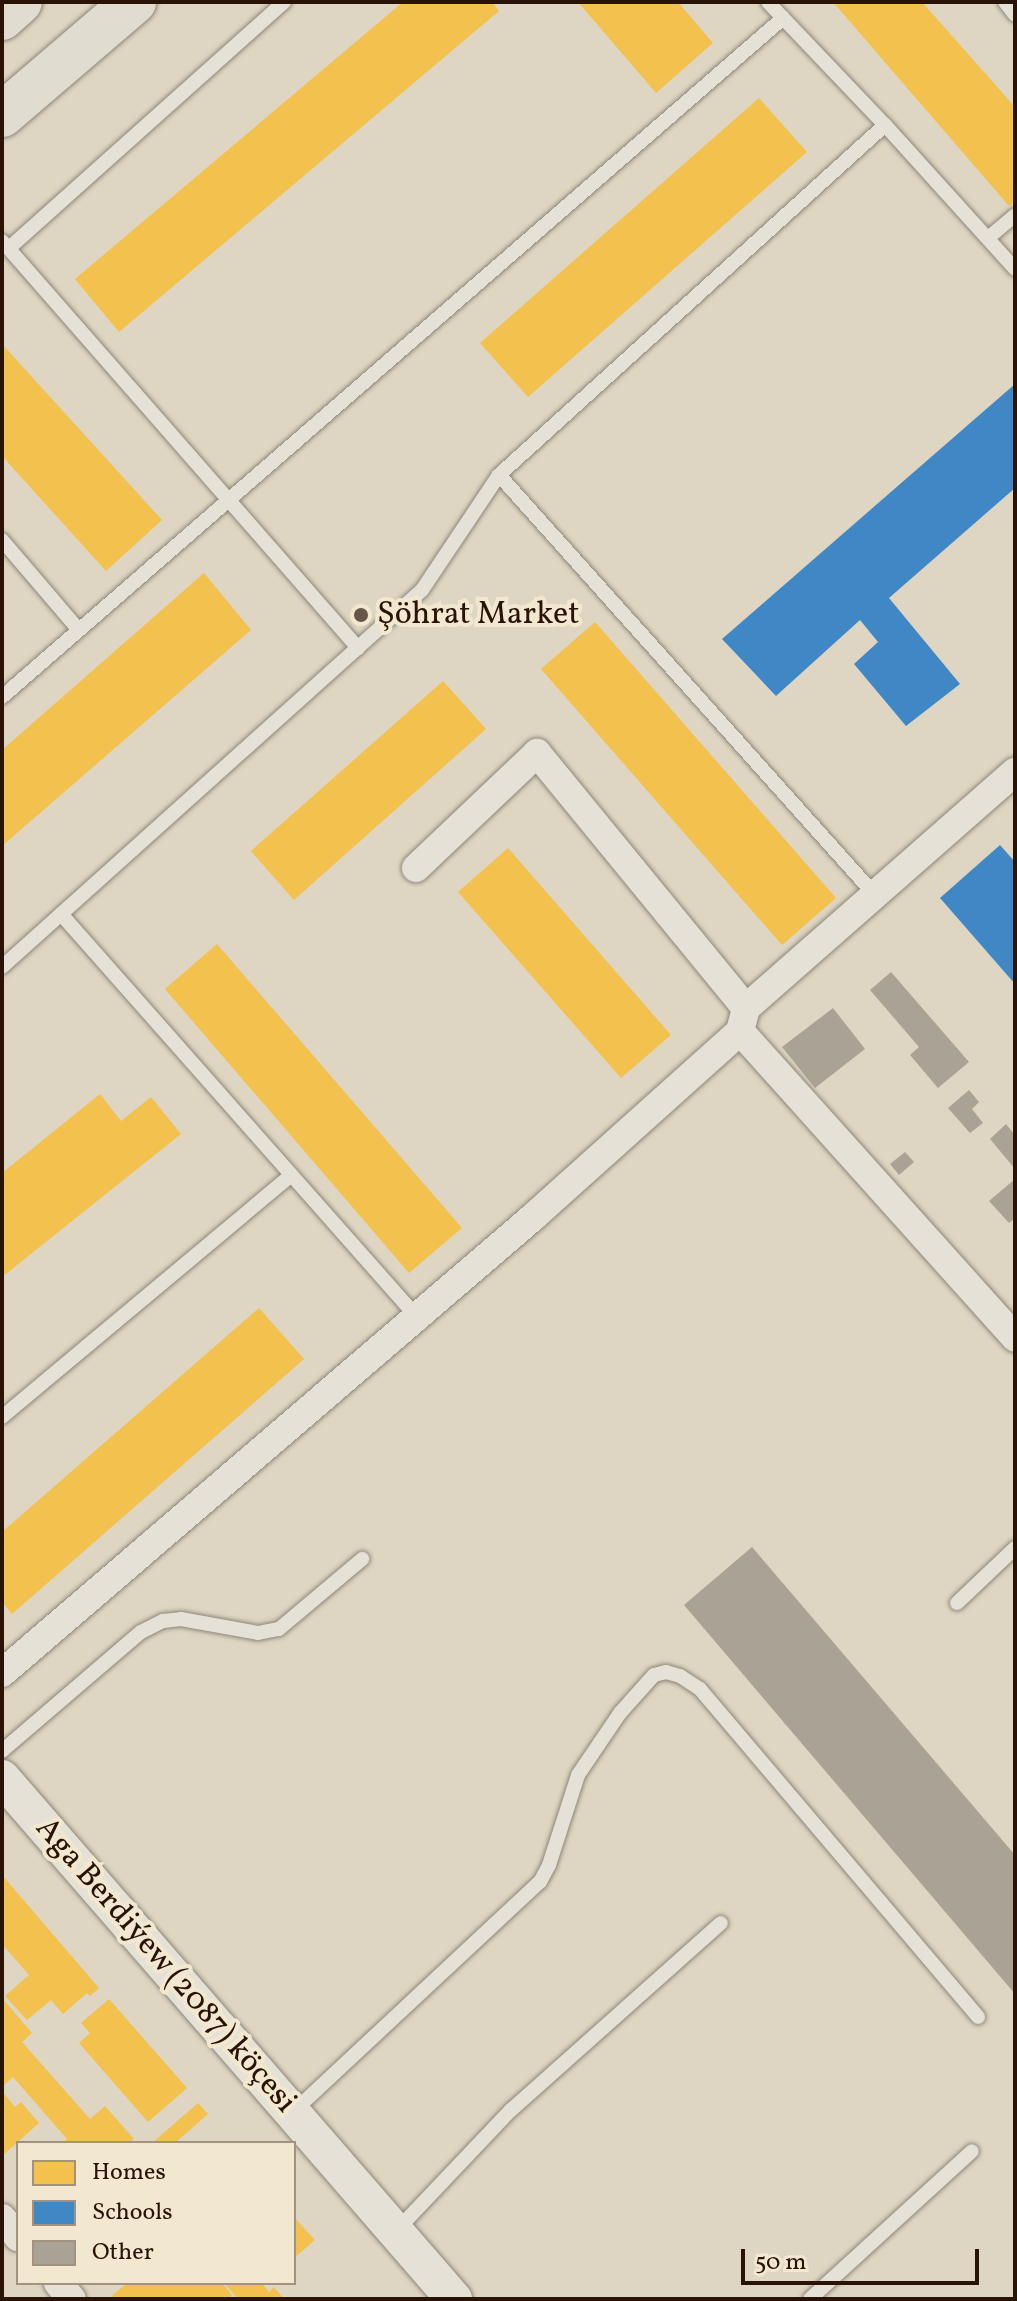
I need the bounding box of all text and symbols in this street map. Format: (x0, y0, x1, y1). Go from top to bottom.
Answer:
place label: Şöhrat Market (377, 596, 579, 634)
marker: Şöhrat Market (352, 606, 370, 624)
street label: Aga Berdiýew (2087) köçesi (26, 1810, 304, 2122)
legend (16, 2141, 296, 2285)
text: Homes (92, 2156, 166, 2190)
text: Schools (92, 2196, 172, 2230)
scale bar (745, 2233, 983, 2283)
text: Other (92, 2236, 154, 2270)
text: 50 m (755, 2246, 807, 2280)

